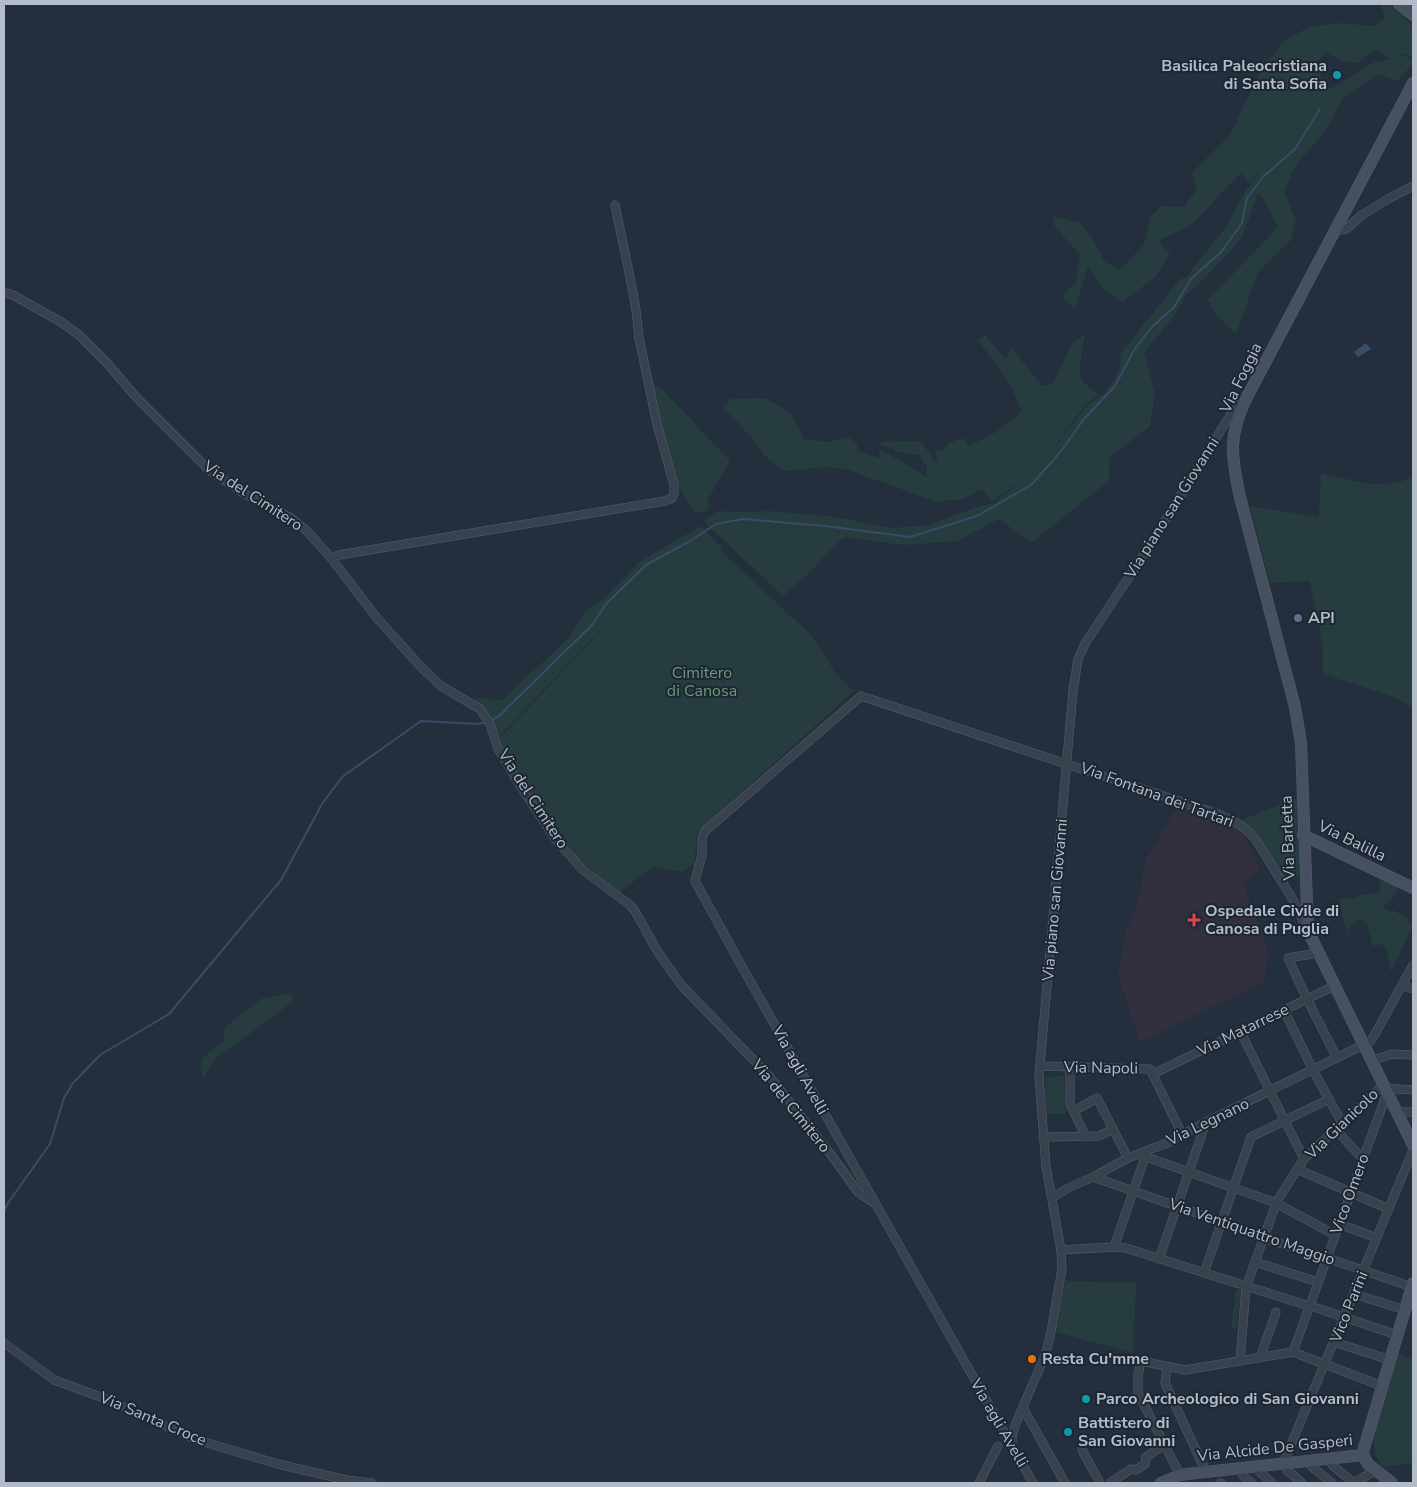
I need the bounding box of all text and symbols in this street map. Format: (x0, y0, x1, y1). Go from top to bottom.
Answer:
place label: Basilica Paleocristiana di Santa Sofia (1161, 55, 1327, 95)
marker: Basilica Paleocristiana di Santa Sofia (1331, 69, 1343, 81)
street label: Via Foggia (1214, 339, 1267, 418)
street label: Via piano san Giovanni (1119, 433, 1224, 584)
street label: Via del Cimitero (198, 455, 307, 536)
place label: API (1308, 607, 1335, 629)
marker: API (1292, 612, 1304, 624)
park label: Cimitero di Canosa (667, 662, 737, 702)
street label: Via del Cimitero (492, 744, 573, 853)
street label: Via Fontana dei Tartari (1076, 757, 1237, 833)
street label: Via Barletta (1276, 795, 1301, 882)
street label: Via Balilla (1313, 815, 1390, 867)
street label: Via piano san Giovanni (1037, 818, 1073, 983)
place label: Ospedale Civile di Canosa di Puglia (1205, 900, 1339, 940)
marker: Ospedale Civile di Canosa di Puglia (1187, 913, 1201, 927)
street label: Via Matarrese (1192, 998, 1293, 1062)
street label: Via agli Avelli (766, 1021, 834, 1119)
street label: Via del Cimitero (746, 1054, 836, 1157)
street label: Via Napoli (1063, 1056, 1138, 1080)
street label: Via Gianicolo (1300, 1083, 1383, 1165)
street label: Via Legnano (1162, 1092, 1253, 1152)
street label: Vico Omero (1325, 1151, 1375, 1238)
street label: Via Ventiquattro Maggio (1165, 1193, 1338, 1271)
street label: Vico Parini (1324, 1268, 1373, 1347)
place label: Resta Cu'mme (1042, 1348, 1149, 1370)
marker: Resta Cu'mme (1026, 1353, 1038, 1365)
street label: Via agli Avelli (964, 1374, 1033, 1471)
street label: Via Santa Croce (95, 1386, 210, 1451)
place label: Parco Archeologico di San Giovanni (1096, 1388, 1359, 1410)
marker: Parco Archeologico di San Giovanni (1080, 1393, 1092, 1405)
place label: Battistero di San Giovanni (1078, 1412, 1175, 1452)
marker: Battistero di San Giovanni (1062, 1426, 1074, 1438)
street label: Via Alcide De Gasperi (1195, 1429, 1354, 1467)

